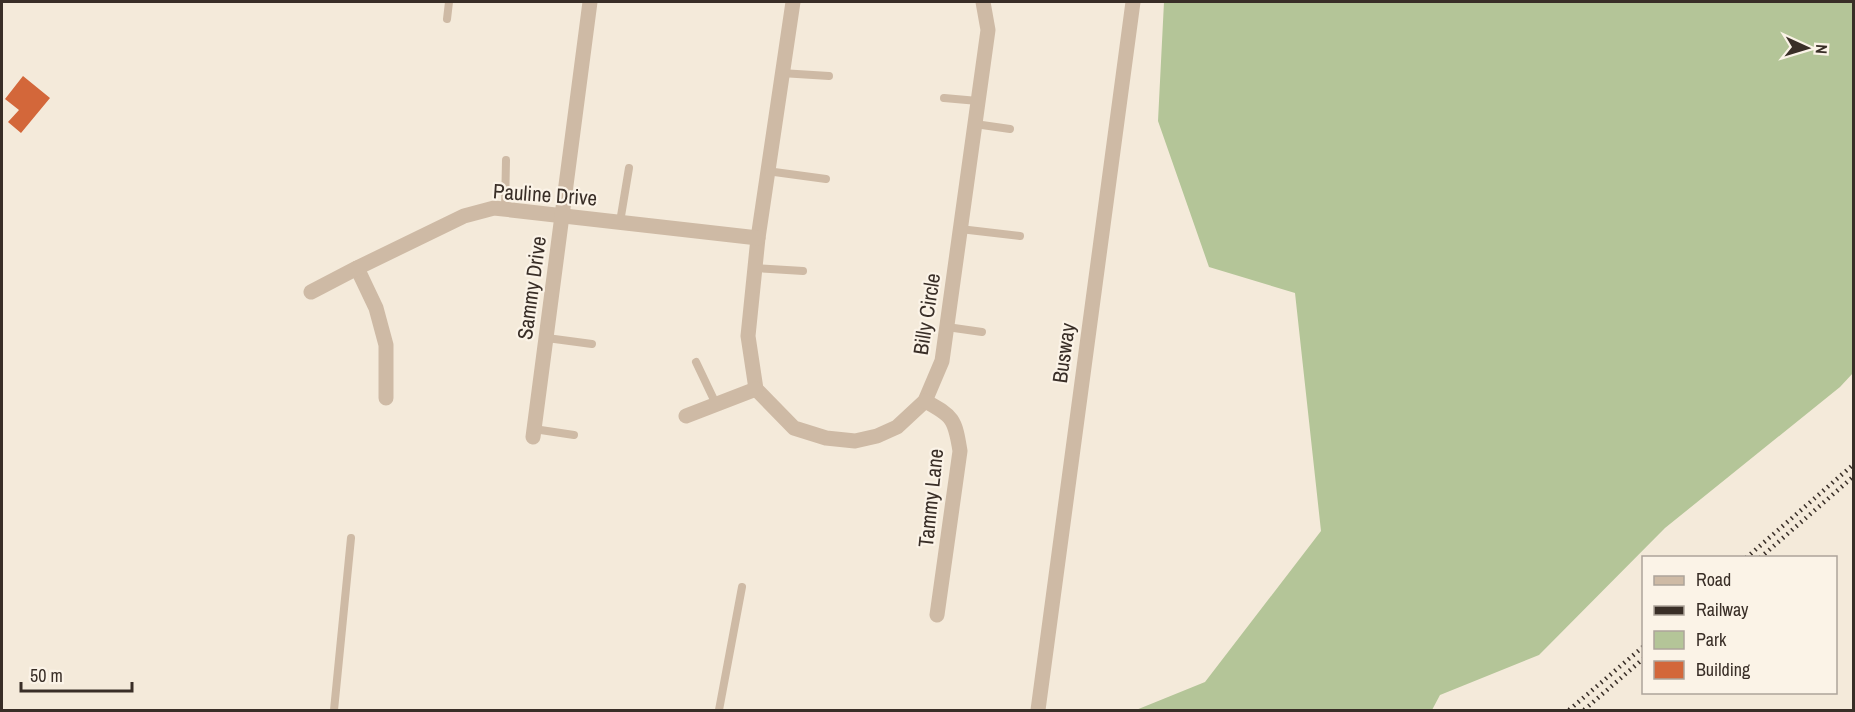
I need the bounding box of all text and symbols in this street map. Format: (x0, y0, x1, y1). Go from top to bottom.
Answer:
north arrow (1777, 18, 1837, 78)
text: N (1811, 44, 1833, 55)
street label: Pauline Drive (492, 176, 598, 213)
street label: Sammy Drive (510, 234, 553, 342)
street label: Billy Circle (906, 271, 947, 357)
street label: Busway (1045, 321, 1082, 385)
street label: Tammy Lane (911, 447, 950, 549)
legend (1642, 556, 1837, 694)
text: Road (1696, 567, 1731, 592)
text: Railway (1696, 597, 1749, 622)
text: Park (1696, 627, 1727, 652)
scale bar (21, 655, 132, 693)
text: Building (1696, 657, 1751, 682)
text: 50 m (30, 663, 63, 688)

